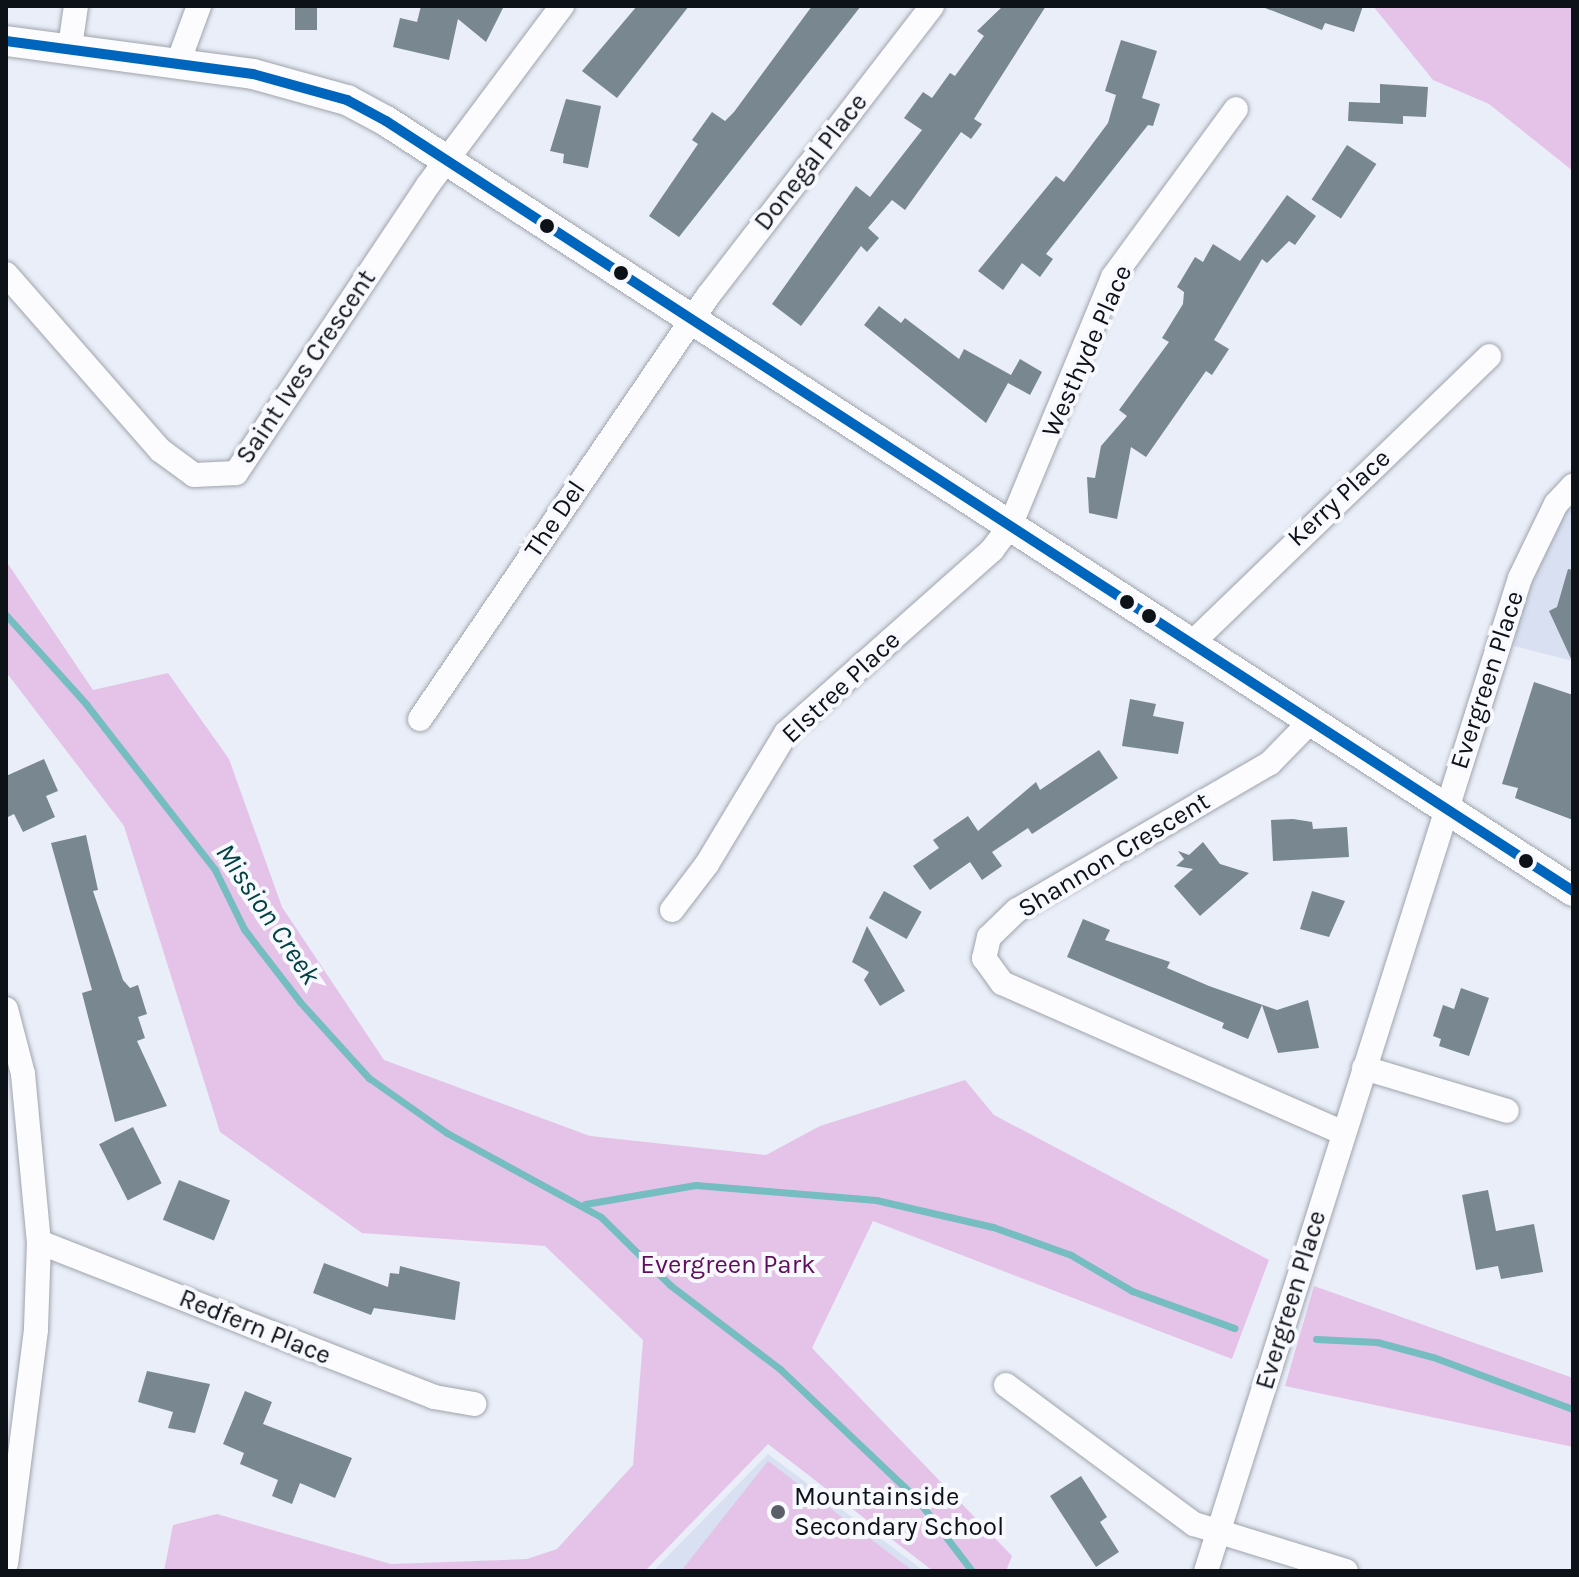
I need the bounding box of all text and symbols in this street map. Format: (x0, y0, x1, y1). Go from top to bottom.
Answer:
street label: Donegal Place (748, 87, 874, 237)
unlabelled marker (539, 218, 555, 234)
street label: Westhyde Place (1035, 260, 1139, 442)
street label: Saint Ives Crescent (229, 264, 383, 470)
unlabelled marker (613, 265, 629, 281)
street label: Kerry Place (1281, 443, 1397, 553)
street label: The Del (518, 475, 592, 563)
street label: Evergreen Place (1444, 587, 1530, 773)
unlabelled marker (1119, 594, 1135, 610)
unlabelled marker (1141, 608, 1157, 624)
street label: Elstree Place (775, 624, 907, 750)
street label: Shannon Crescent (1013, 786, 1215, 924)
water label: Mission Creek (208, 837, 328, 991)
unlabelled marker (1518, 853, 1534, 869)
street label: Evergreen Place (1249, 1207, 1333, 1393)
park label: Evergreen Park (640, 1249, 816, 1281)
street label: Redfern Place (175, 1282, 335, 1372)
place label: Mountainside Secondary School (794, 1481, 1004, 1542)
marker: Mountainside Secondary School (769, 1503, 787, 1521)

